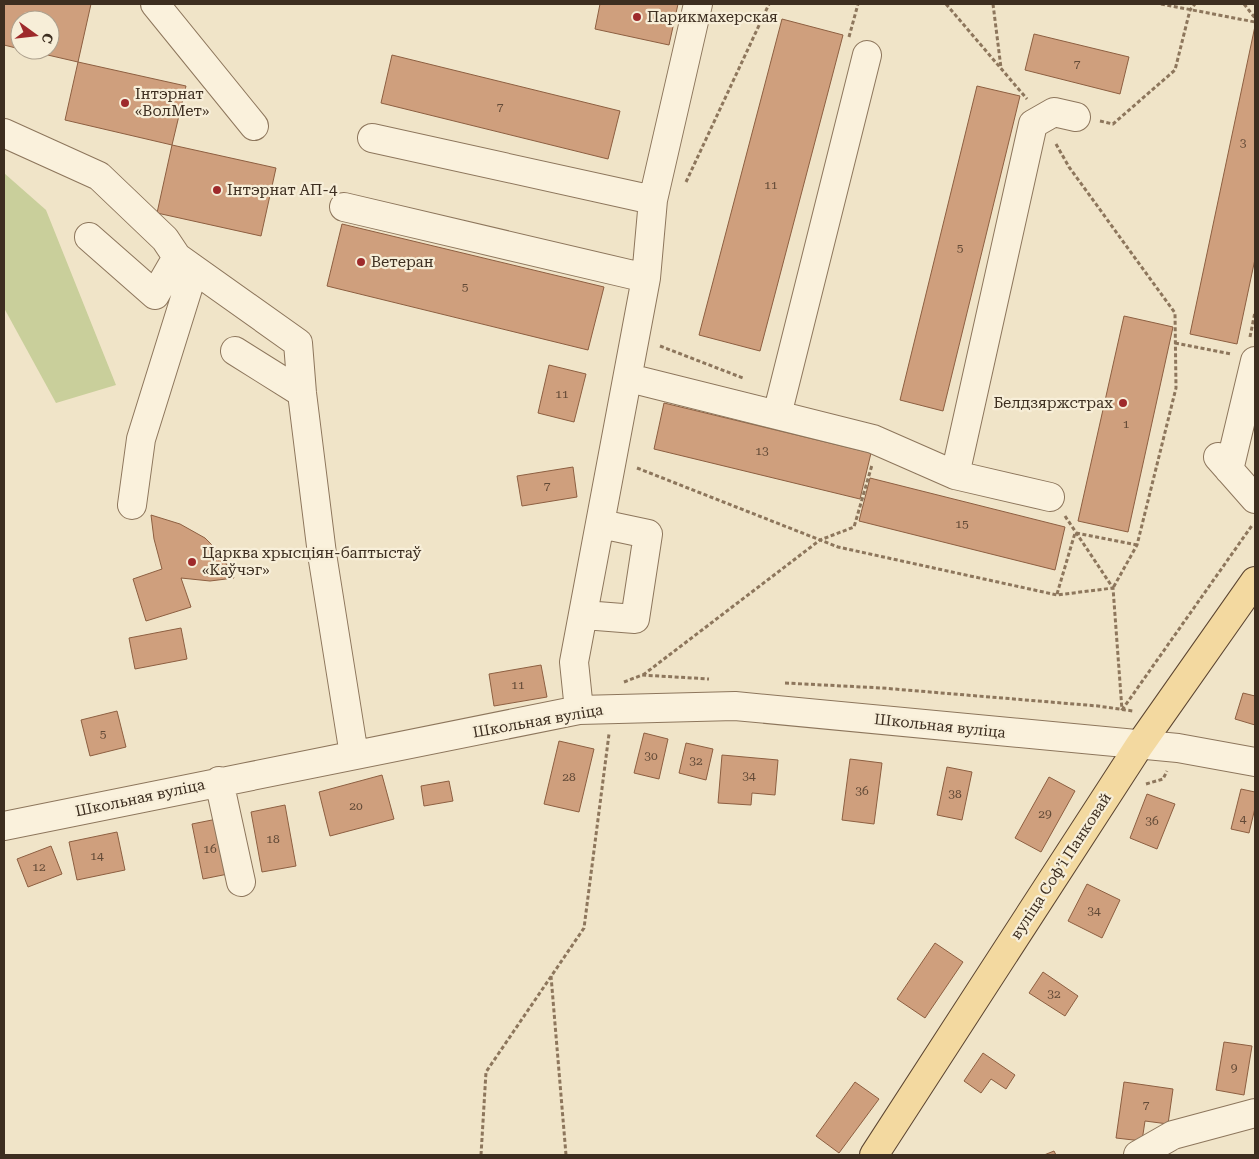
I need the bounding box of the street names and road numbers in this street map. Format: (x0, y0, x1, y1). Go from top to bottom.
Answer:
street label: Школьная вуліца (471, 701, 605, 741)
street label: Школьная вуліца (873, 710, 1007, 742)
street label: Школьная вуліца (74, 775, 206, 821)
street label: вуліца Софʼі Панковай (1007, 789, 1115, 943)

